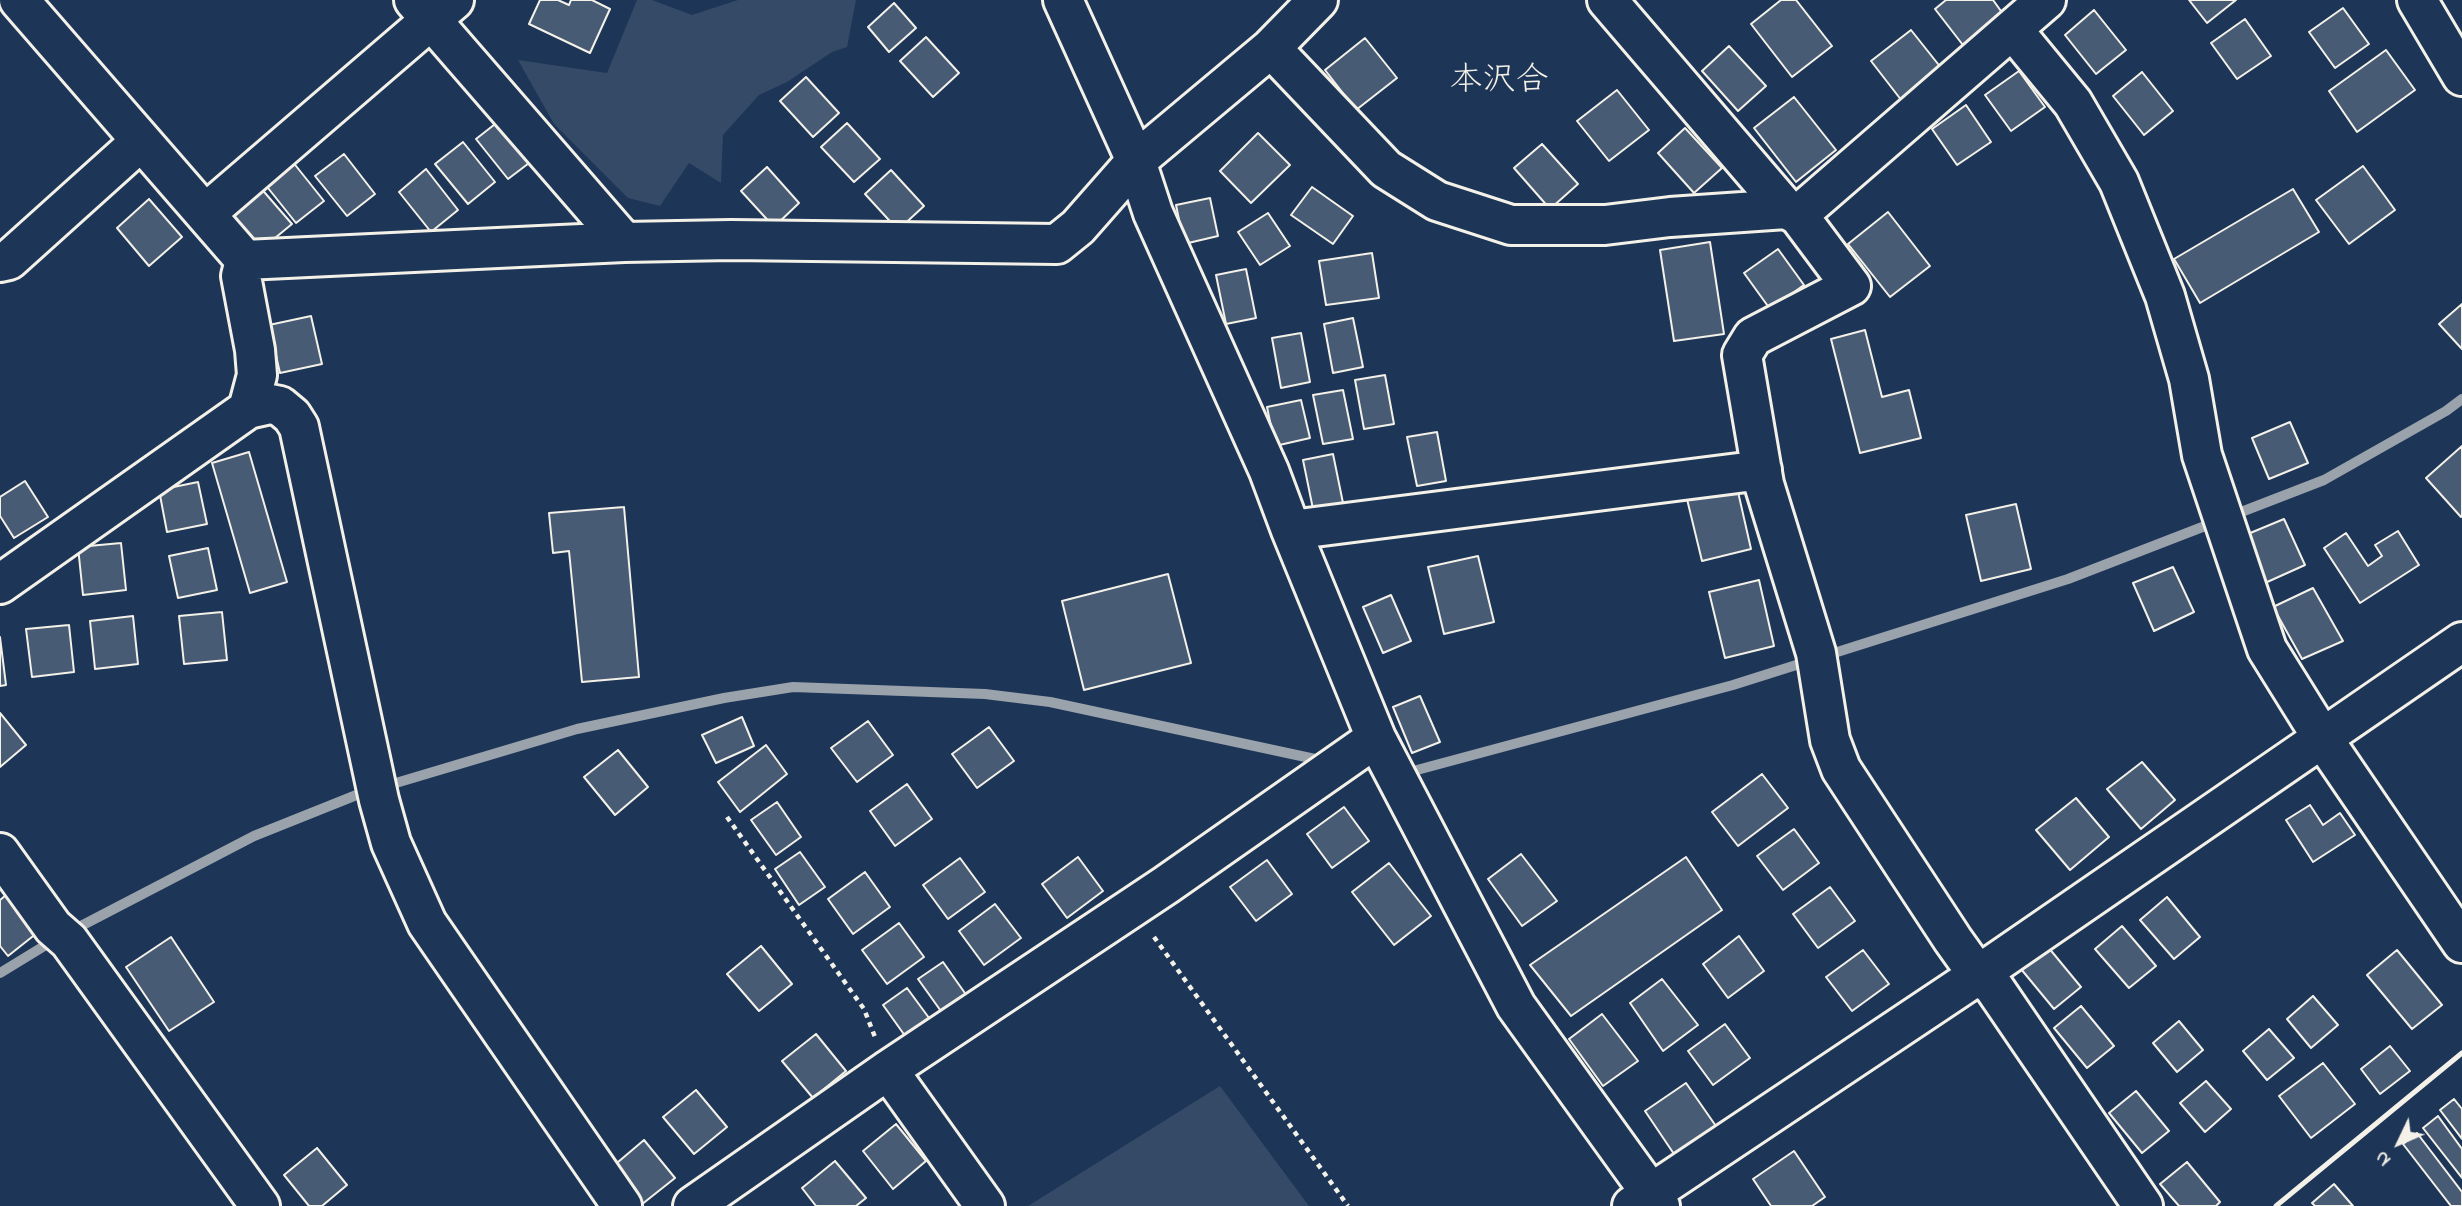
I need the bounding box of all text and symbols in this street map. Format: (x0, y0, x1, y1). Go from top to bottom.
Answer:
district label: 本沢合 (1450, 64, 1548, 104)
north arrow (2364, 1108, 2434, 1178)
text: N (2369, 1144, 2398, 1172)

